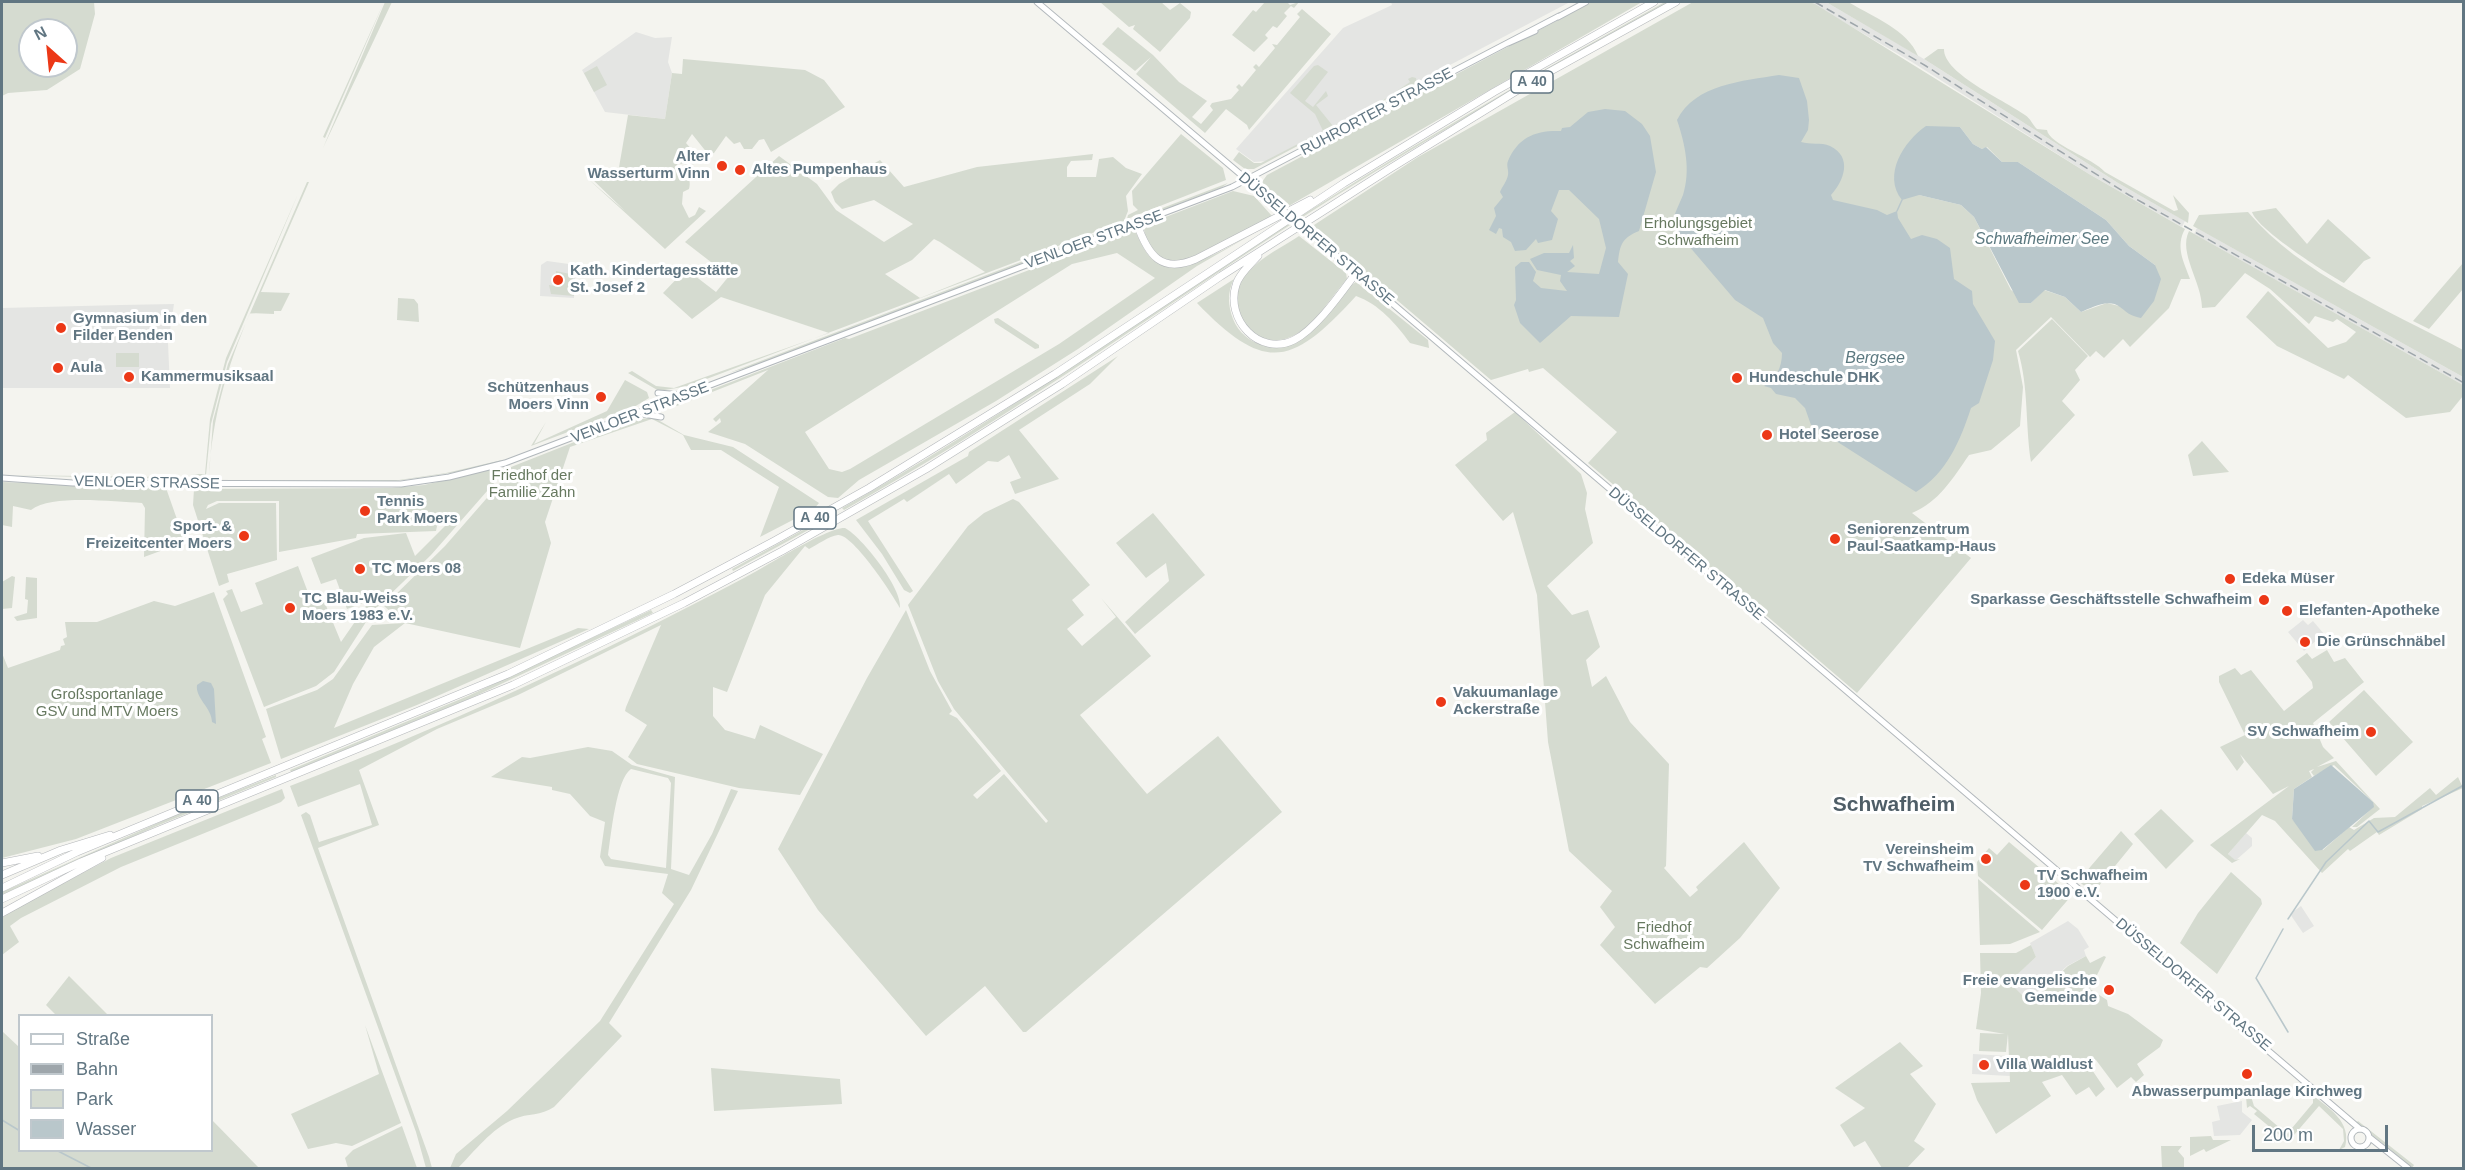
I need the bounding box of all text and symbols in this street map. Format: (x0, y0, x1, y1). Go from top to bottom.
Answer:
north arrow (18, 18, 78, 78)
text: N (31, 23, 50, 43)
street label: RUHRORTER STRASSE (1298, 64, 1456, 160)
road number: A 40 (1511, 71, 1553, 93)
place label: Alter Wasserturm Vinn (587, 148, 710, 183)
marker: Alter Wasserturm Vinn (715, 159, 729, 173)
place label: Altes Pumpenhaus (752, 161, 887, 179)
marker: Altes Pumpenhaus (733, 163, 747, 177)
street label: DÜSSELDORFER STRASSE (1235, 169, 1397, 309)
street label: VENLOER STRASSE (1022, 207, 1166, 273)
park label: Erholungsgebiet Schwafheim (1644, 215, 1752, 250)
water label: Schwafheimer See (1975, 230, 2109, 250)
place label: Kath. Kindertagesstätte St. Josef 2 (570, 262, 738, 297)
marker: Kath. Kindertagesstätte St. Josef 2 (551, 273, 565, 287)
place label: Gymnasium in den Filder Benden (73, 310, 207, 345)
marker: Gymnasium in den Filder Benden (54, 321, 68, 335)
water label: Bergsee (1845, 349, 1905, 369)
place label: Aula (70, 359, 103, 377)
marker: Aula (51, 361, 65, 375)
place label: Kammermusiksaal (141, 368, 274, 386)
place label: Hundeschule DHK (1749, 369, 1880, 387)
marker: Kammermusiksaal (122, 370, 136, 384)
marker: Hundeschule DHK (1730, 371, 1744, 385)
street label: VENLOER STRASSE (569, 378, 711, 448)
place label: Schützenhaus Moers Vinn (487, 379, 589, 414)
marker: Schützenhaus Moers Vinn (594, 390, 608, 404)
place label: Hotel Seerose (1779, 426, 1879, 444)
marker: Hotel Seerose (1760, 428, 1774, 442)
park label: Friedhof der Familie Zahn (489, 467, 575, 502)
street label: VENLOER STRASSE (74, 473, 220, 493)
street label: DÜSSELDORFER STRASSE (1605, 484, 1767, 624)
place label: Tennis Park Moers (377, 493, 458, 528)
marker: Tennis Park Moers (358, 504, 372, 518)
road number: A 40 (794, 507, 836, 529)
place label: Sport- & Freizeitcenter Moers (86, 518, 232, 553)
place label: Seniorenzentrum Paul-Saatkamp-Haus (1847, 521, 1996, 556)
marker: Sport- & Freizeitcenter Moers (237, 529, 251, 543)
marker: Seniorenzentrum Paul-Saatkamp-Haus (1828, 532, 1842, 546)
place label: TC Moers 08 (372, 560, 461, 578)
marker: TC Moers 08 (353, 562, 367, 576)
place label: Edeka Müser (2242, 570, 2335, 588)
marker: Edeka Müser (2223, 572, 2237, 586)
place label: TC Blau-Weiss Moers 1983 e.V. (302, 590, 413, 625)
place label: Sparkasse Geschäftsstelle Schwafheim (1970, 591, 2252, 609)
marker: Sparkasse Geschäftsstelle Schwafheim (2257, 593, 2271, 607)
marker: TC Blau-Weiss Moers 1983 e.V. (283, 601, 297, 615)
place label: Elefanten-Apotheke (2299, 602, 2440, 620)
marker: Elefanten-Apotheke (2280, 604, 2294, 618)
place label: Die Grünschnäbel (2317, 633, 2445, 651)
marker: Die Grünschnäbel (2298, 635, 2312, 649)
place label: Vakuumanlage Ackerstraße (1453, 684, 1558, 719)
park label: Großsportanlage GSV und MTV Moers (36, 686, 178, 721)
marker: Vakuumanlage Ackerstraße (1434, 695, 1448, 709)
place label: SV Schwafheim (2247, 723, 2359, 741)
marker: SV Schwafheim (2364, 725, 2378, 739)
road number: A 40 (176, 790, 218, 812)
district label: Schwafheim (1833, 792, 1955, 818)
place label: Vereinsheim TV Schwafheim (1863, 841, 1974, 876)
marker: Vereinsheim TV Schwafheim (1979, 852, 1993, 866)
place label: TV Schwafheim 1900 e.V. (2037, 867, 2148, 902)
marker: TV Schwafheim 1900 e.V. (2018, 878, 2032, 892)
street label: DÜSSELDORFER STRASSE (2112, 915, 2274, 1055)
park label: Friedhof Schwafheim (1623, 919, 1705, 954)
place label: Freie evangelische Gemeinde (1963, 972, 2097, 1007)
marker: Freie evangelische Gemeinde (2102, 983, 2116, 997)
legend (18, 1014, 213, 1152)
text: Straße (76, 1029, 130, 1049)
place label: Villa Waldlust (1996, 1056, 2093, 1074)
marker: Villa Waldlust (1977, 1058, 1991, 1072)
text: Bahn (76, 1059, 118, 1079)
marker: Abwasserpumpanlage Kirchweg (2240, 1067, 2254, 1081)
place label: Abwasserpumpanlage Kirchweg (2132, 1083, 2362, 1101)
text: Park (76, 1089, 113, 1109)
scale bar (2255, 1113, 2392, 1151)
text: Wasser (76, 1119, 136, 1139)
text: 200 m (2263, 1125, 2313, 1145)

